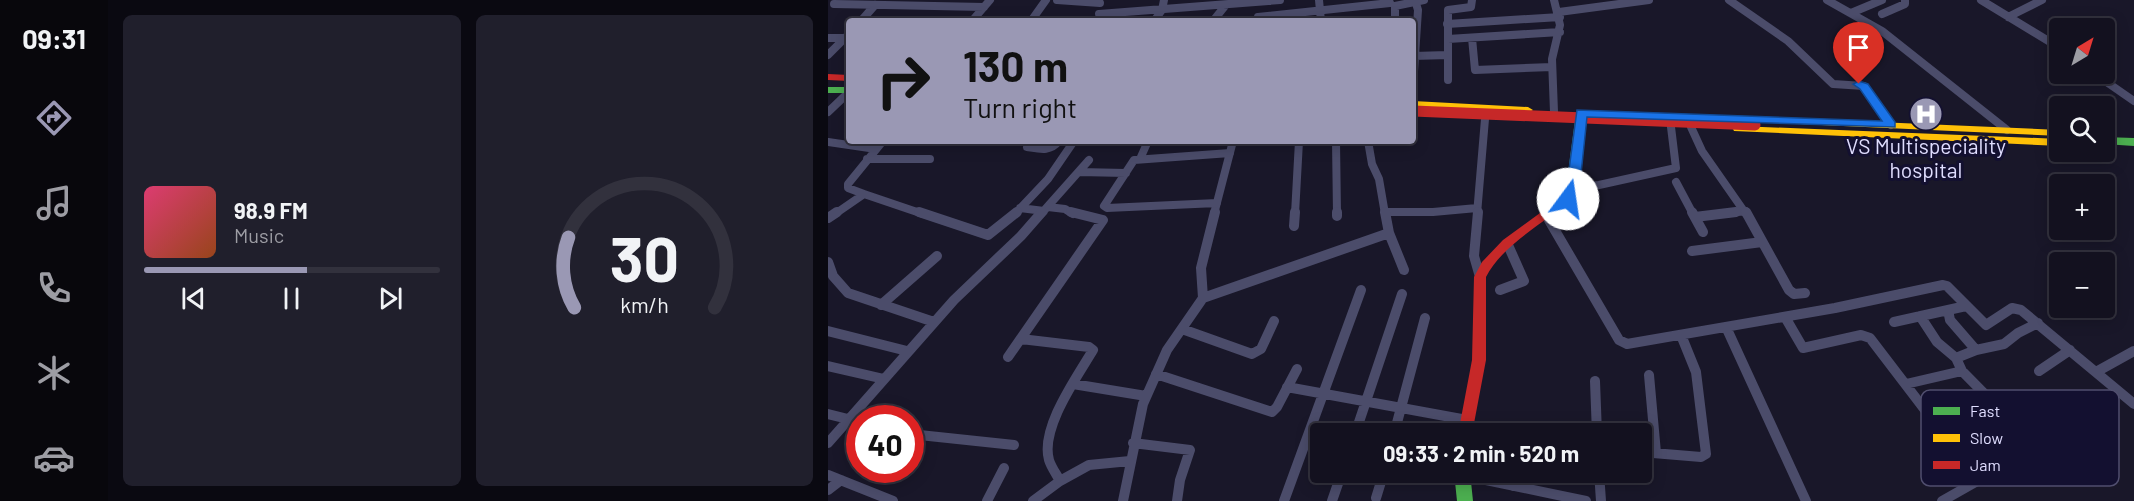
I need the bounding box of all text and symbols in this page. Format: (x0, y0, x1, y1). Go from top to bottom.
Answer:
north arrow (2049, 18, 2115, 84)
map controls (2049, 18, 2115, 318)
text: 09:31 (22, 22, 86, 54)
pin (1833, 22, 1884, 84)
icon: arrive (1842, 31, 1875, 64)
text: 130 m (963, 40, 1068, 90)
icon: right (864, 42, 942, 120)
text: Turn right (963, 91, 1077, 123)
hospital icon: VS Multispeciality hospital (1908, 96, 1944, 132)
button: search (2049, 96, 2115, 162)
icon: directions (33, 97, 75, 139)
place label: VS Multispeciality hospital (1846, 133, 2006, 182)
position arrow (1536, 167, 1600, 231)
button: + (2049, 174, 2115, 240)
icon: music (33, 182, 75, 224)
text: 98.9 FM (234, 197, 308, 223)
text: 30 (610, 220, 679, 294)
text: Music (234, 223, 284, 247)
button: − (2049, 252, 2115, 318)
icon: phone (33, 267, 75, 309)
icon: previous (177, 282, 210, 315)
icon: pause (275, 282, 308, 315)
icon: next (374, 282, 407, 315)
text: km/h (620, 292, 669, 317)
icon: climate (33, 352, 75, 394)
legend (1921, 390, 2119, 486)
text: Fast (1970, 401, 2000, 420)
speed limit sign: 40 (846, 405, 924, 483)
text: Slow (1970, 428, 2003, 447)
icon: car (33, 437, 75, 479)
text: 09:33 · 2 min · 520 m (1383, 440, 1579, 466)
text: Jam (1970, 455, 2001, 474)

